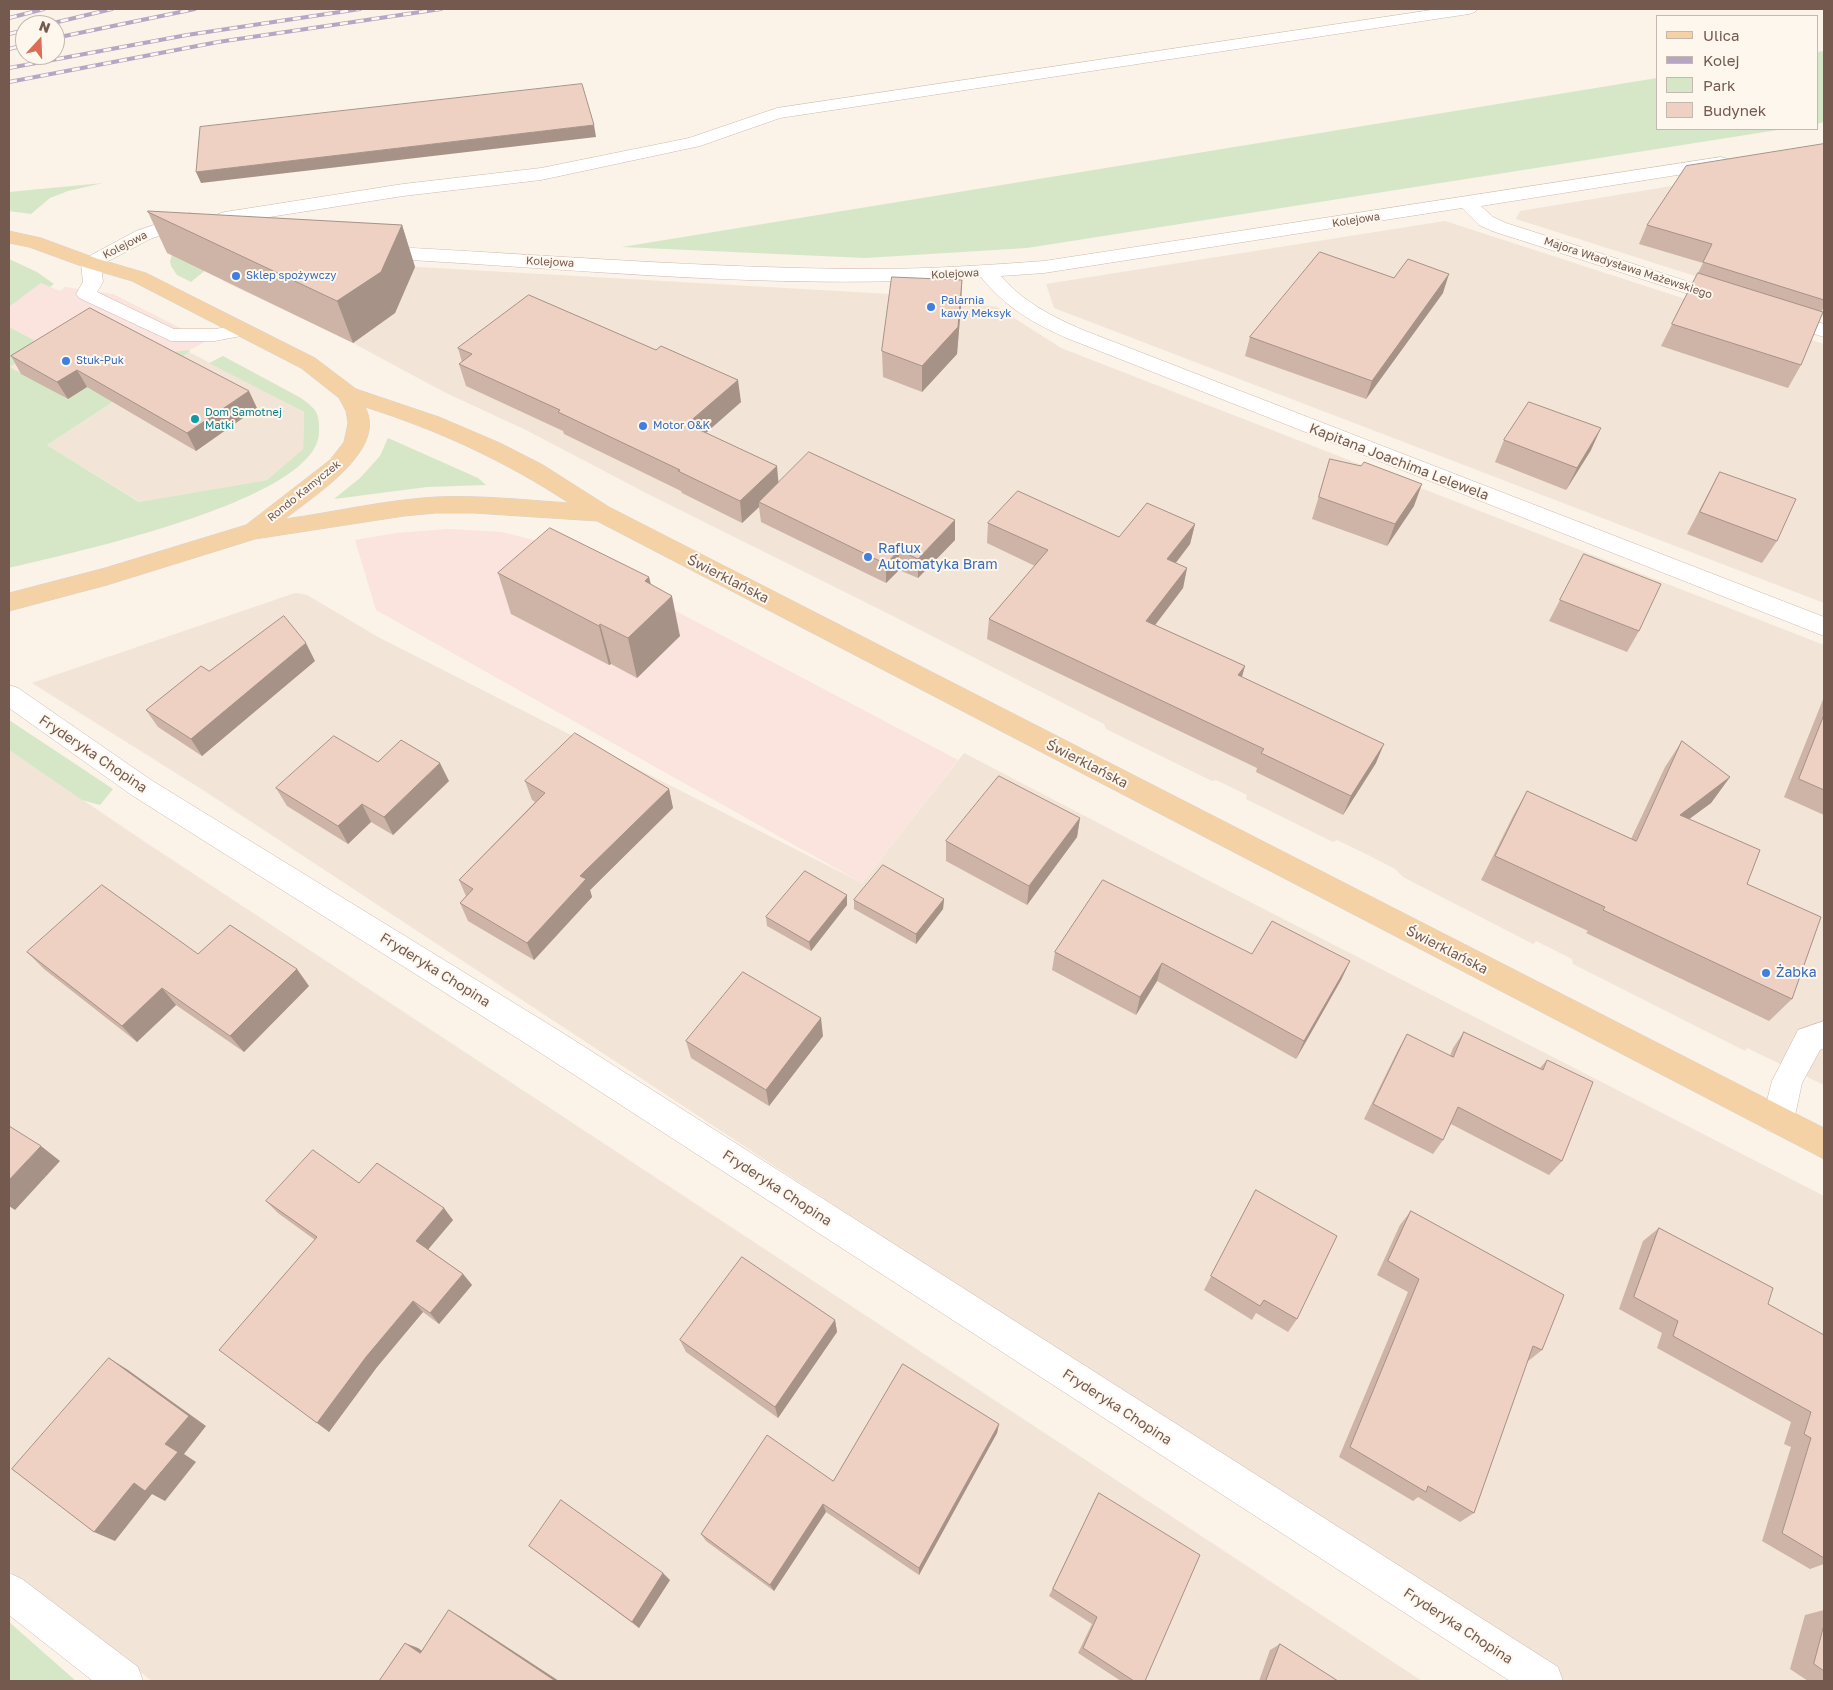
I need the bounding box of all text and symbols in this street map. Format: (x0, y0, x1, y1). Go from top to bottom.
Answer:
north arrow (15, 15, 65, 65)
legend (1656, 15, 1818, 130)
text: N (37, 17, 53, 36)
text: Ulica (1703, 26, 1739, 44)
text: Kolej (1703, 51, 1739, 69)
text: Park (1703, 76, 1735, 94)
text: Budynek (1703, 101, 1766, 119)
street label: Kolejowa (1331, 210, 1381, 230)
street label: Kolejowa (101, 228, 149, 262)
street label: Majora Władysława Mażewskiego (1542, 235, 1714, 301)
street label: Kolejowa (526, 254, 574, 270)
street label: Kolejowa (931, 266, 979, 282)
place label: Sklep spożywczy (246, 269, 337, 283)
marker: Sklep spożywczy (230, 270, 242, 282)
place label: Palarnia kawy Meksyk (941, 294, 1012, 320)
marker: Palarnia kawy Meksyk (925, 301, 937, 313)
place label: Stuk-Puk (76, 354, 124, 368)
marker: Stuk-Puk (60, 355, 72, 367)
place label: Dom Samotnej Matki (205, 406, 282, 432)
marker: Dom Samotnej Matki (189, 413, 201, 425)
place label: Motor O&K (653, 419, 710, 433)
marker: Motor O&K (637, 420, 649, 432)
street label: Kapitana Joachima Lelewela (1307, 420, 1491, 504)
street label: Rondo Kamyczek (265, 457, 343, 525)
place label: Raflux Automatyka Bram (878, 541, 998, 574)
street label: Świerklańska (684, 551, 772, 607)
marker: Raflux Automatyka Bram (862, 551, 874, 563)
street label: Fryderyka Chopina (36, 712, 150, 796)
street label: Świerklańska (1043, 736, 1131, 792)
street label: Świerklańska (1403, 922, 1491, 978)
street label: Fryderyka Chopina (377, 929, 493, 1011)
place label: Żabka (1776, 965, 1817, 981)
marker: Żabka (1760, 967, 1772, 979)
street label: Fryderyka Chopina (719, 1146, 835, 1230)
street label: Fryderyka Chopina (1059, 1365, 1175, 1449)
street label: Fryderyka Chopina (1400, 1584, 1516, 1668)

